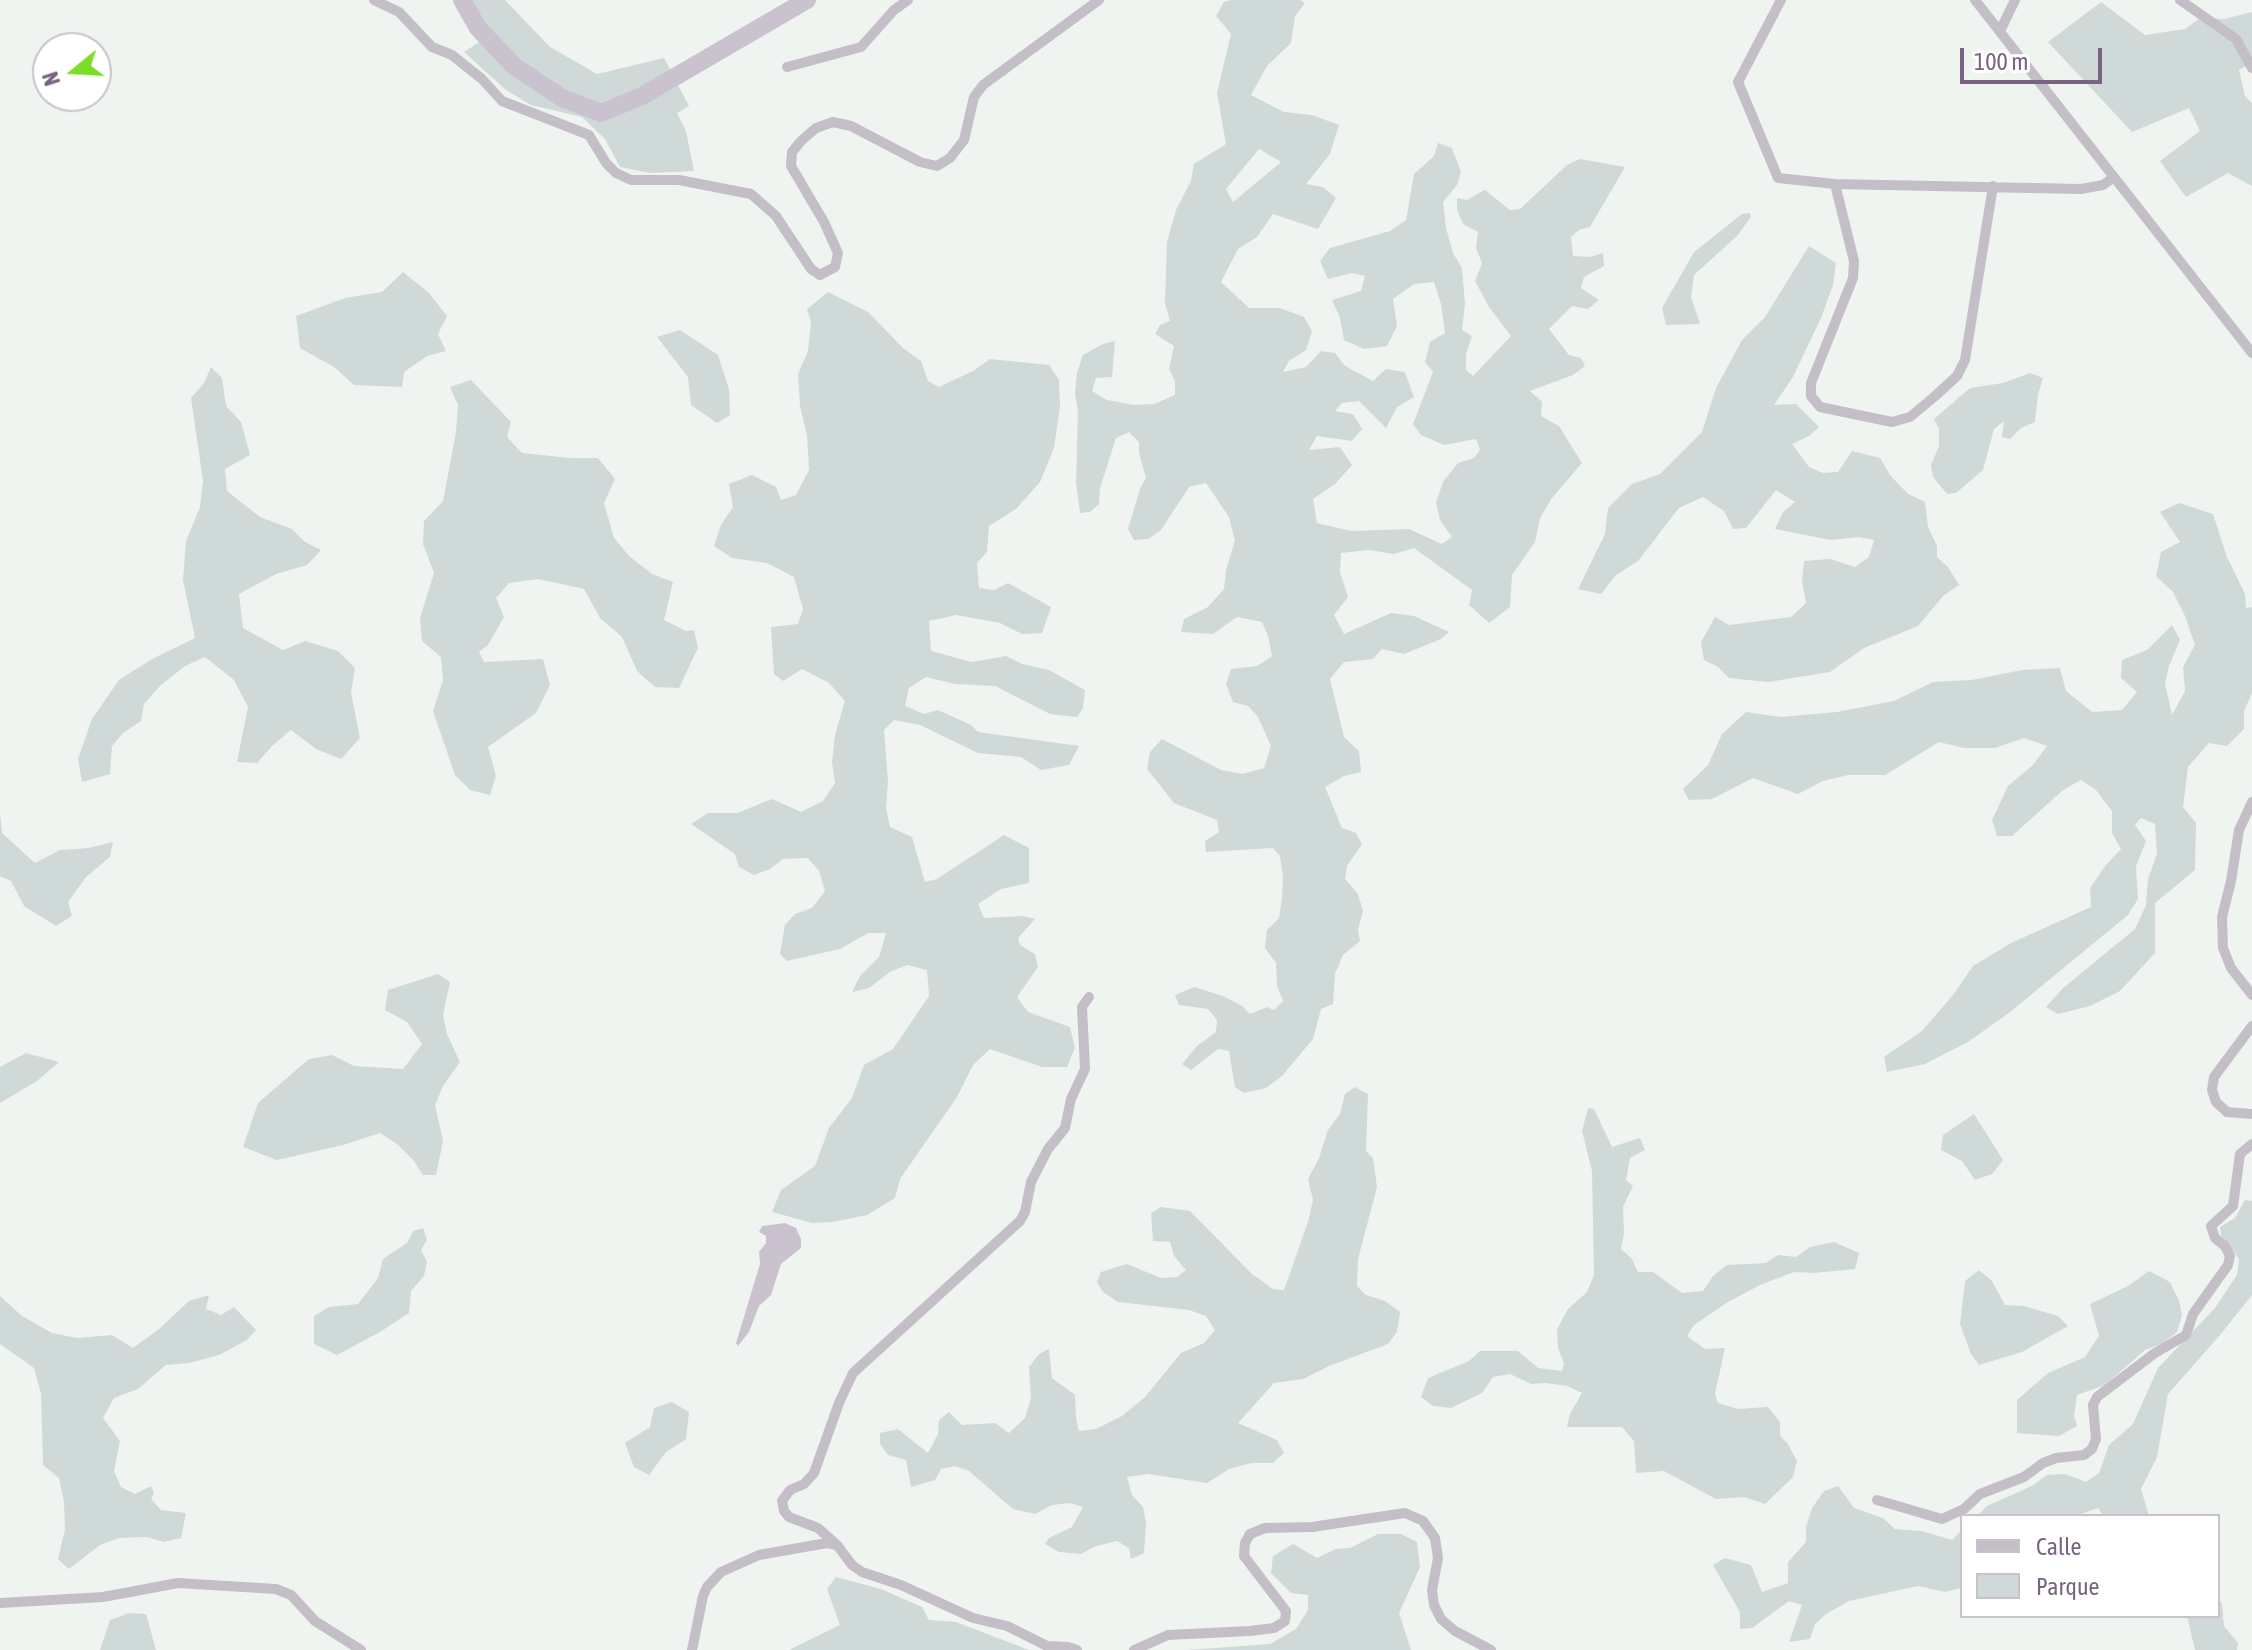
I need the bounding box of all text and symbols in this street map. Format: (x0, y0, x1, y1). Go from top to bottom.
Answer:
north arrow (32, 32, 112, 112)
scale bar (1964, 32, 2106, 82)
text: 100 m (1974, 48, 2028, 75)
text: N (37, 69, 65, 89)
legend (1960, 1514, 2220, 1618)
text: Calle (2036, 1533, 2081, 1560)
text: Parque (2036, 1573, 2099, 1600)

